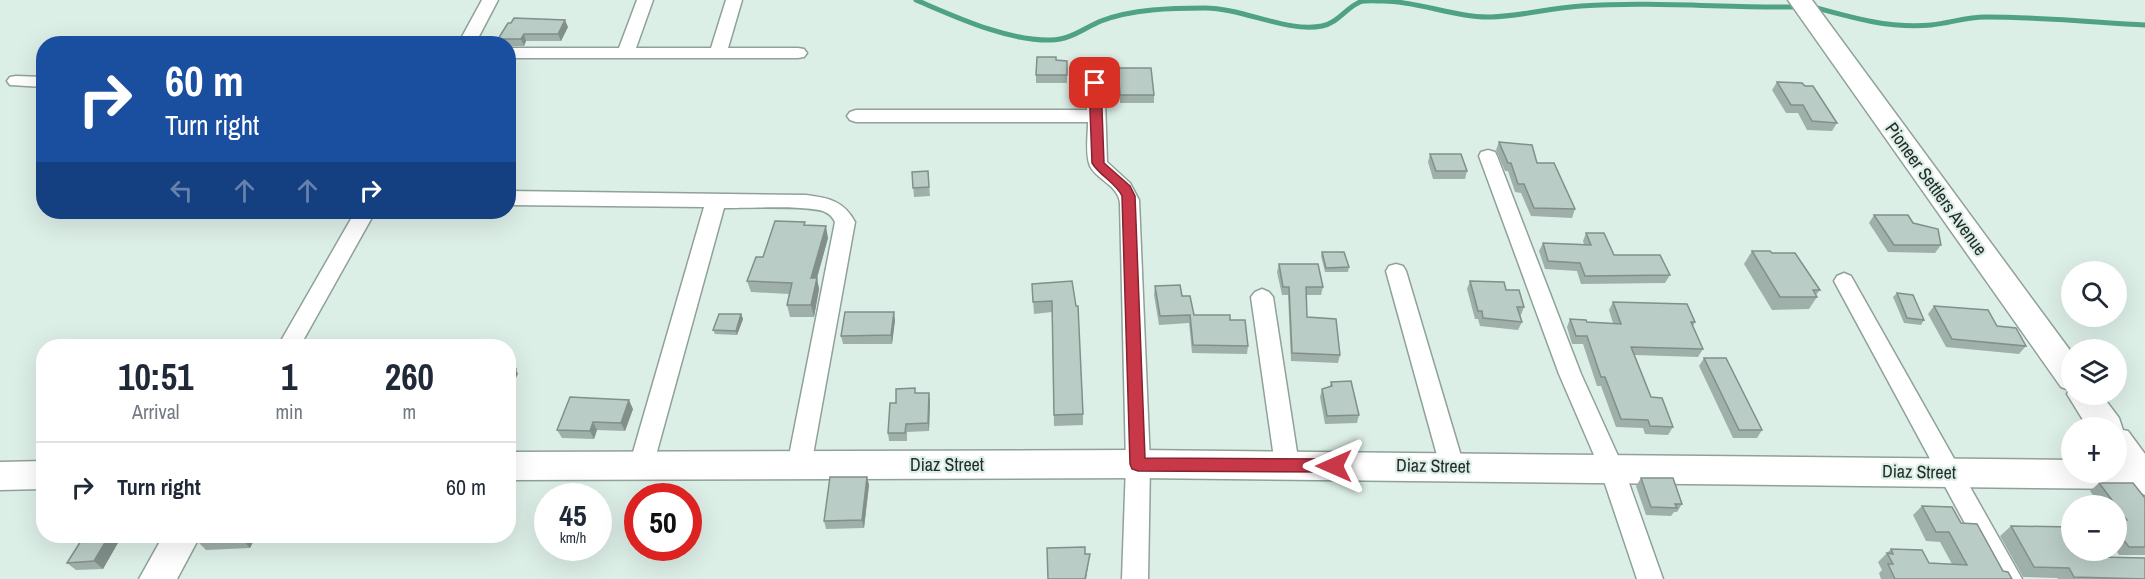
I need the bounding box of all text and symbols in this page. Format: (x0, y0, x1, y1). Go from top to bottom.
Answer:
text: 60 m (165, 53, 244, 109)
pin (1069, 57, 1120, 108)
icon: right (66, 60, 144, 138)
icon: arrive (1078, 66, 1111, 99)
text: Turn right (165, 107, 259, 143)
street label: Pioneer Settlers Avenue (1880, 117, 1993, 260)
icon: left (165, 174, 198, 207)
icon: ahead (228, 174, 261, 207)
icon: ahead (291, 174, 324, 207)
icon: right (354, 174, 387, 207)
map controls (2061, 261, 2127, 561)
button: search (2061, 261, 2127, 327)
button: layers (2061, 339, 2127, 405)
text: 10:51 (118, 353, 193, 401)
text: 1 (281, 353, 297, 401)
text: 260 (385, 353, 434, 401)
text: Arrival (132, 398, 179, 425)
text: min (275, 398, 303, 425)
text: m (403, 398, 416, 425)
button: + (2061, 417, 2127, 483)
position arrow (1302, 434, 1366, 498)
street label: Diaz Street (910, 452, 984, 477)
street label: Diaz Street (1396, 452, 1470, 479)
street label: Diaz Street (1882, 458, 1956, 485)
icon: right (66, 471, 99, 504)
text: Turn right (117, 472, 201, 502)
text: 60 m (446, 472, 486, 502)
speed limit sign: 50 (624, 483, 702, 561)
text: 45 (559, 495, 587, 535)
button: − (2061, 495, 2127, 561)
text: km/h (560, 527, 586, 548)

